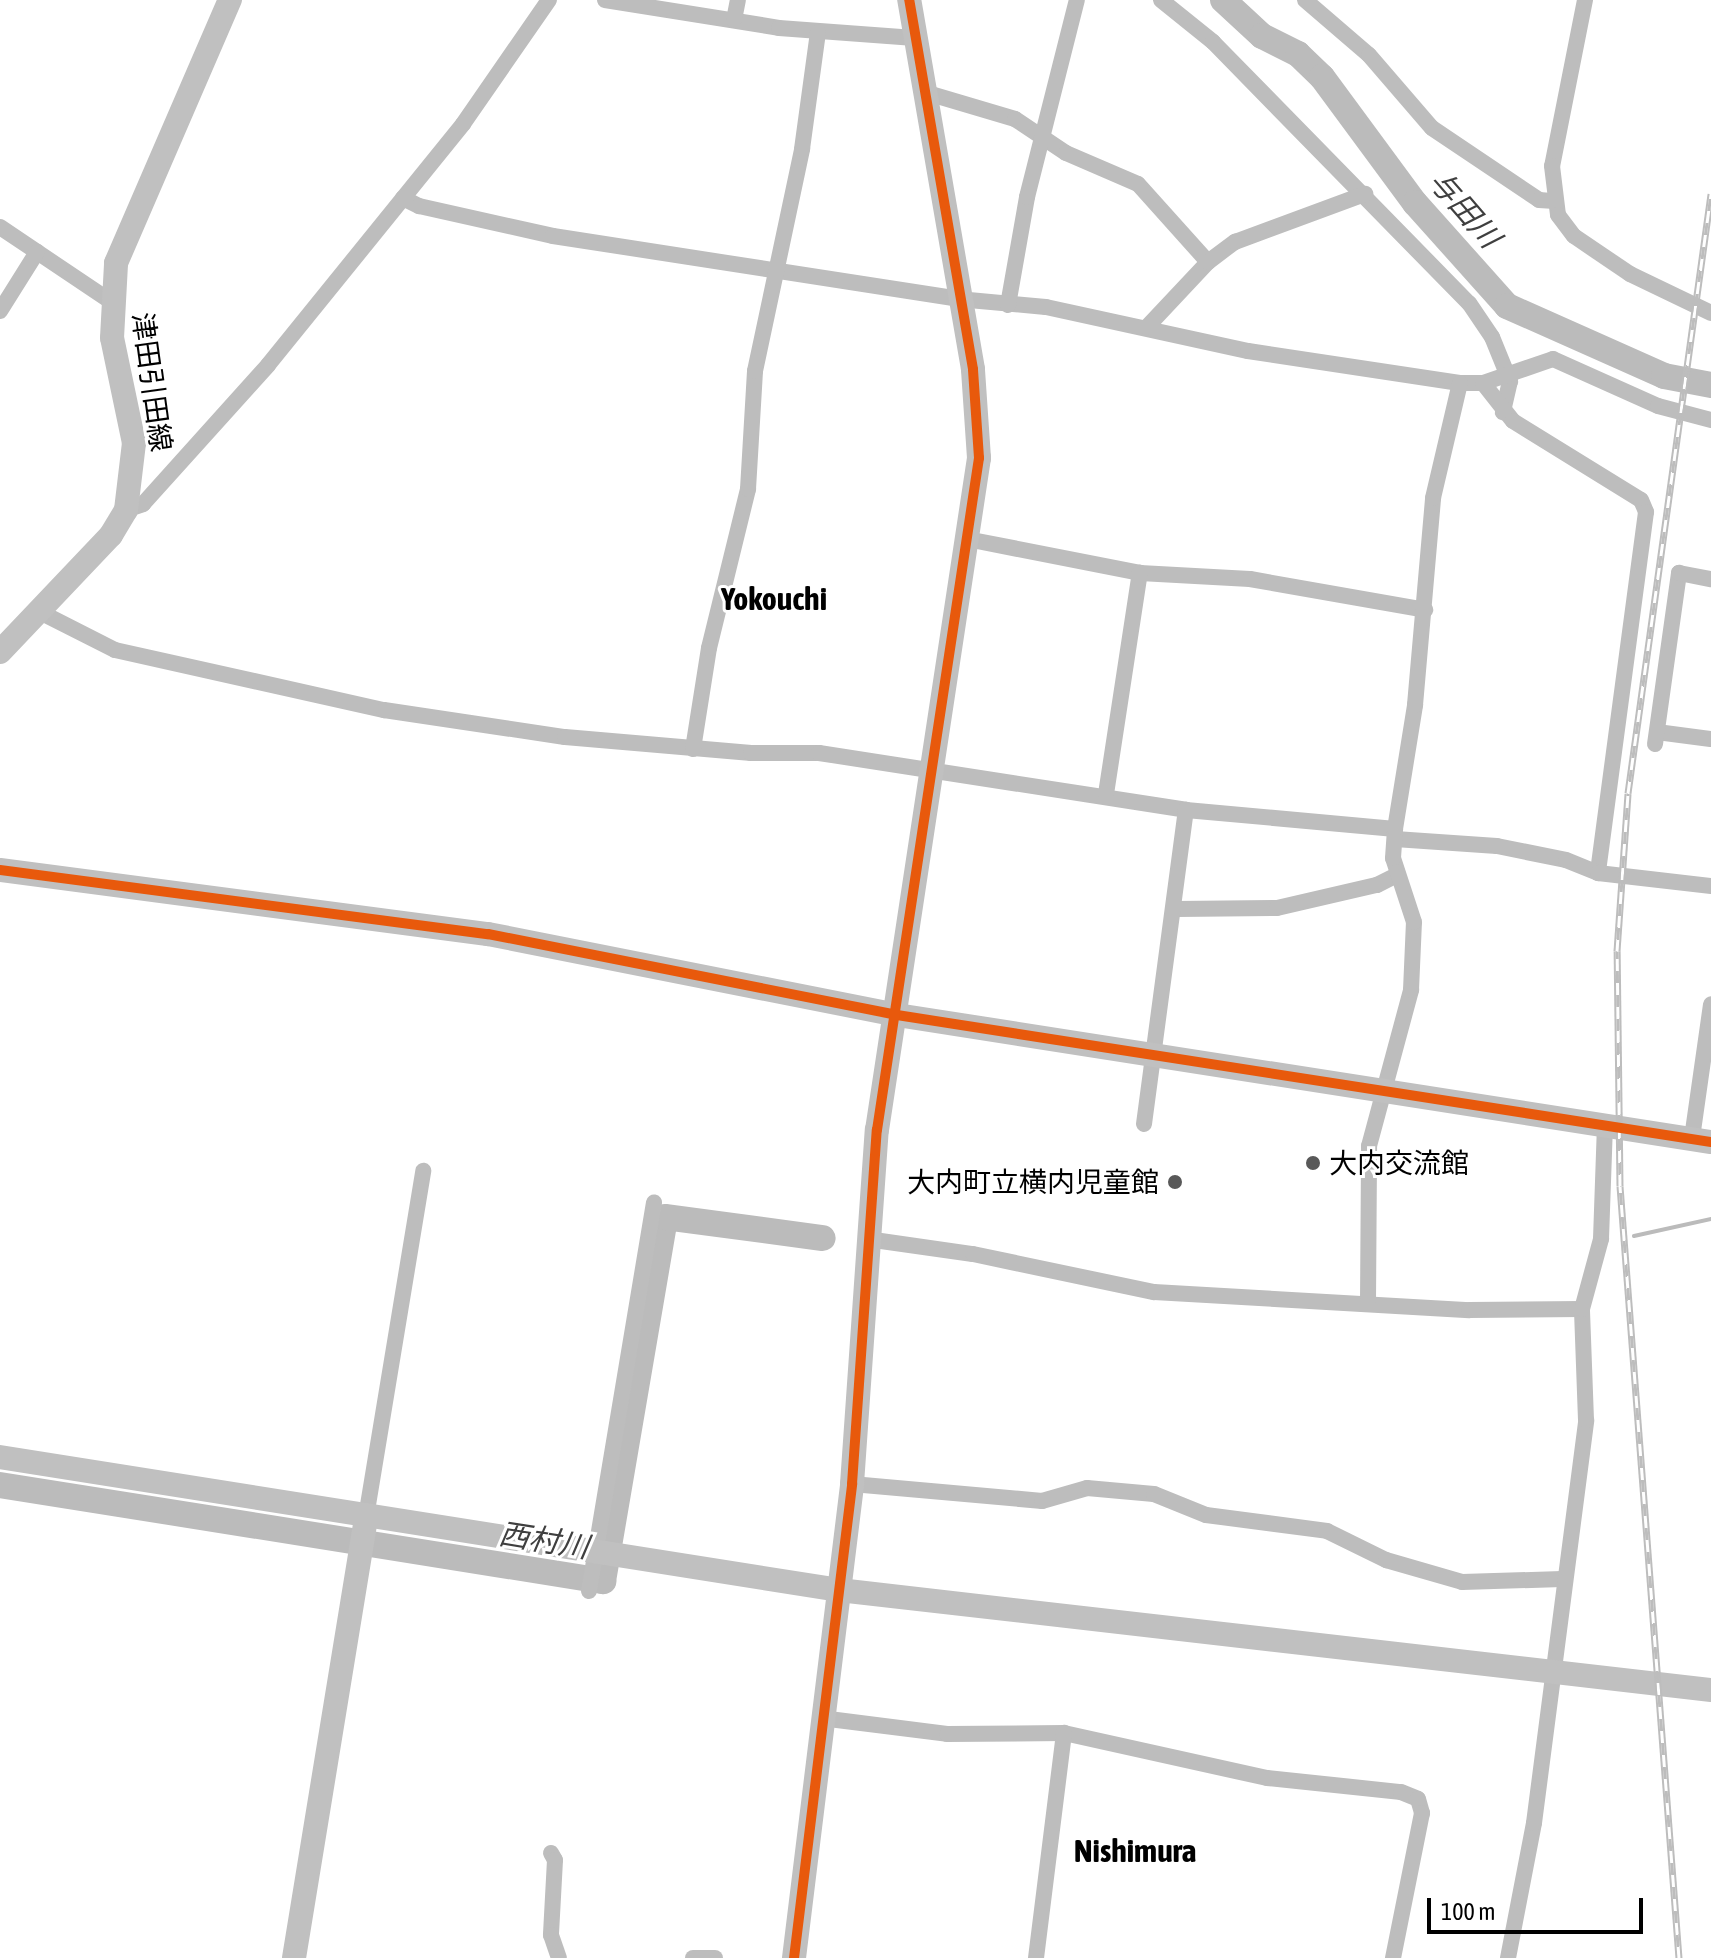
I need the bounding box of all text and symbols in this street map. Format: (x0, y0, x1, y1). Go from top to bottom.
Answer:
water label: 与田川 (1422, 163, 1508, 255)
street label: 津田引田線 (126, 310, 178, 454)
district label: Yokouchi (721, 580, 827, 618)
place label: 大内交流館 (1329, 1146, 1469, 1180)
marker: 大内交流館 (1304, 1154, 1322, 1172)
place label: 大内町立横内児童館 (907, 1165, 1159, 1199)
marker: 大内町立横内児童館 (1166, 1173, 1184, 1191)
water label: 西村川 (497, 1515, 591, 1565)
district label: Nishimura (1074, 1832, 1196, 1870)
scale bar (1431, 1882, 1647, 1932)
text: 100 m (1441, 1898, 1495, 1925)

